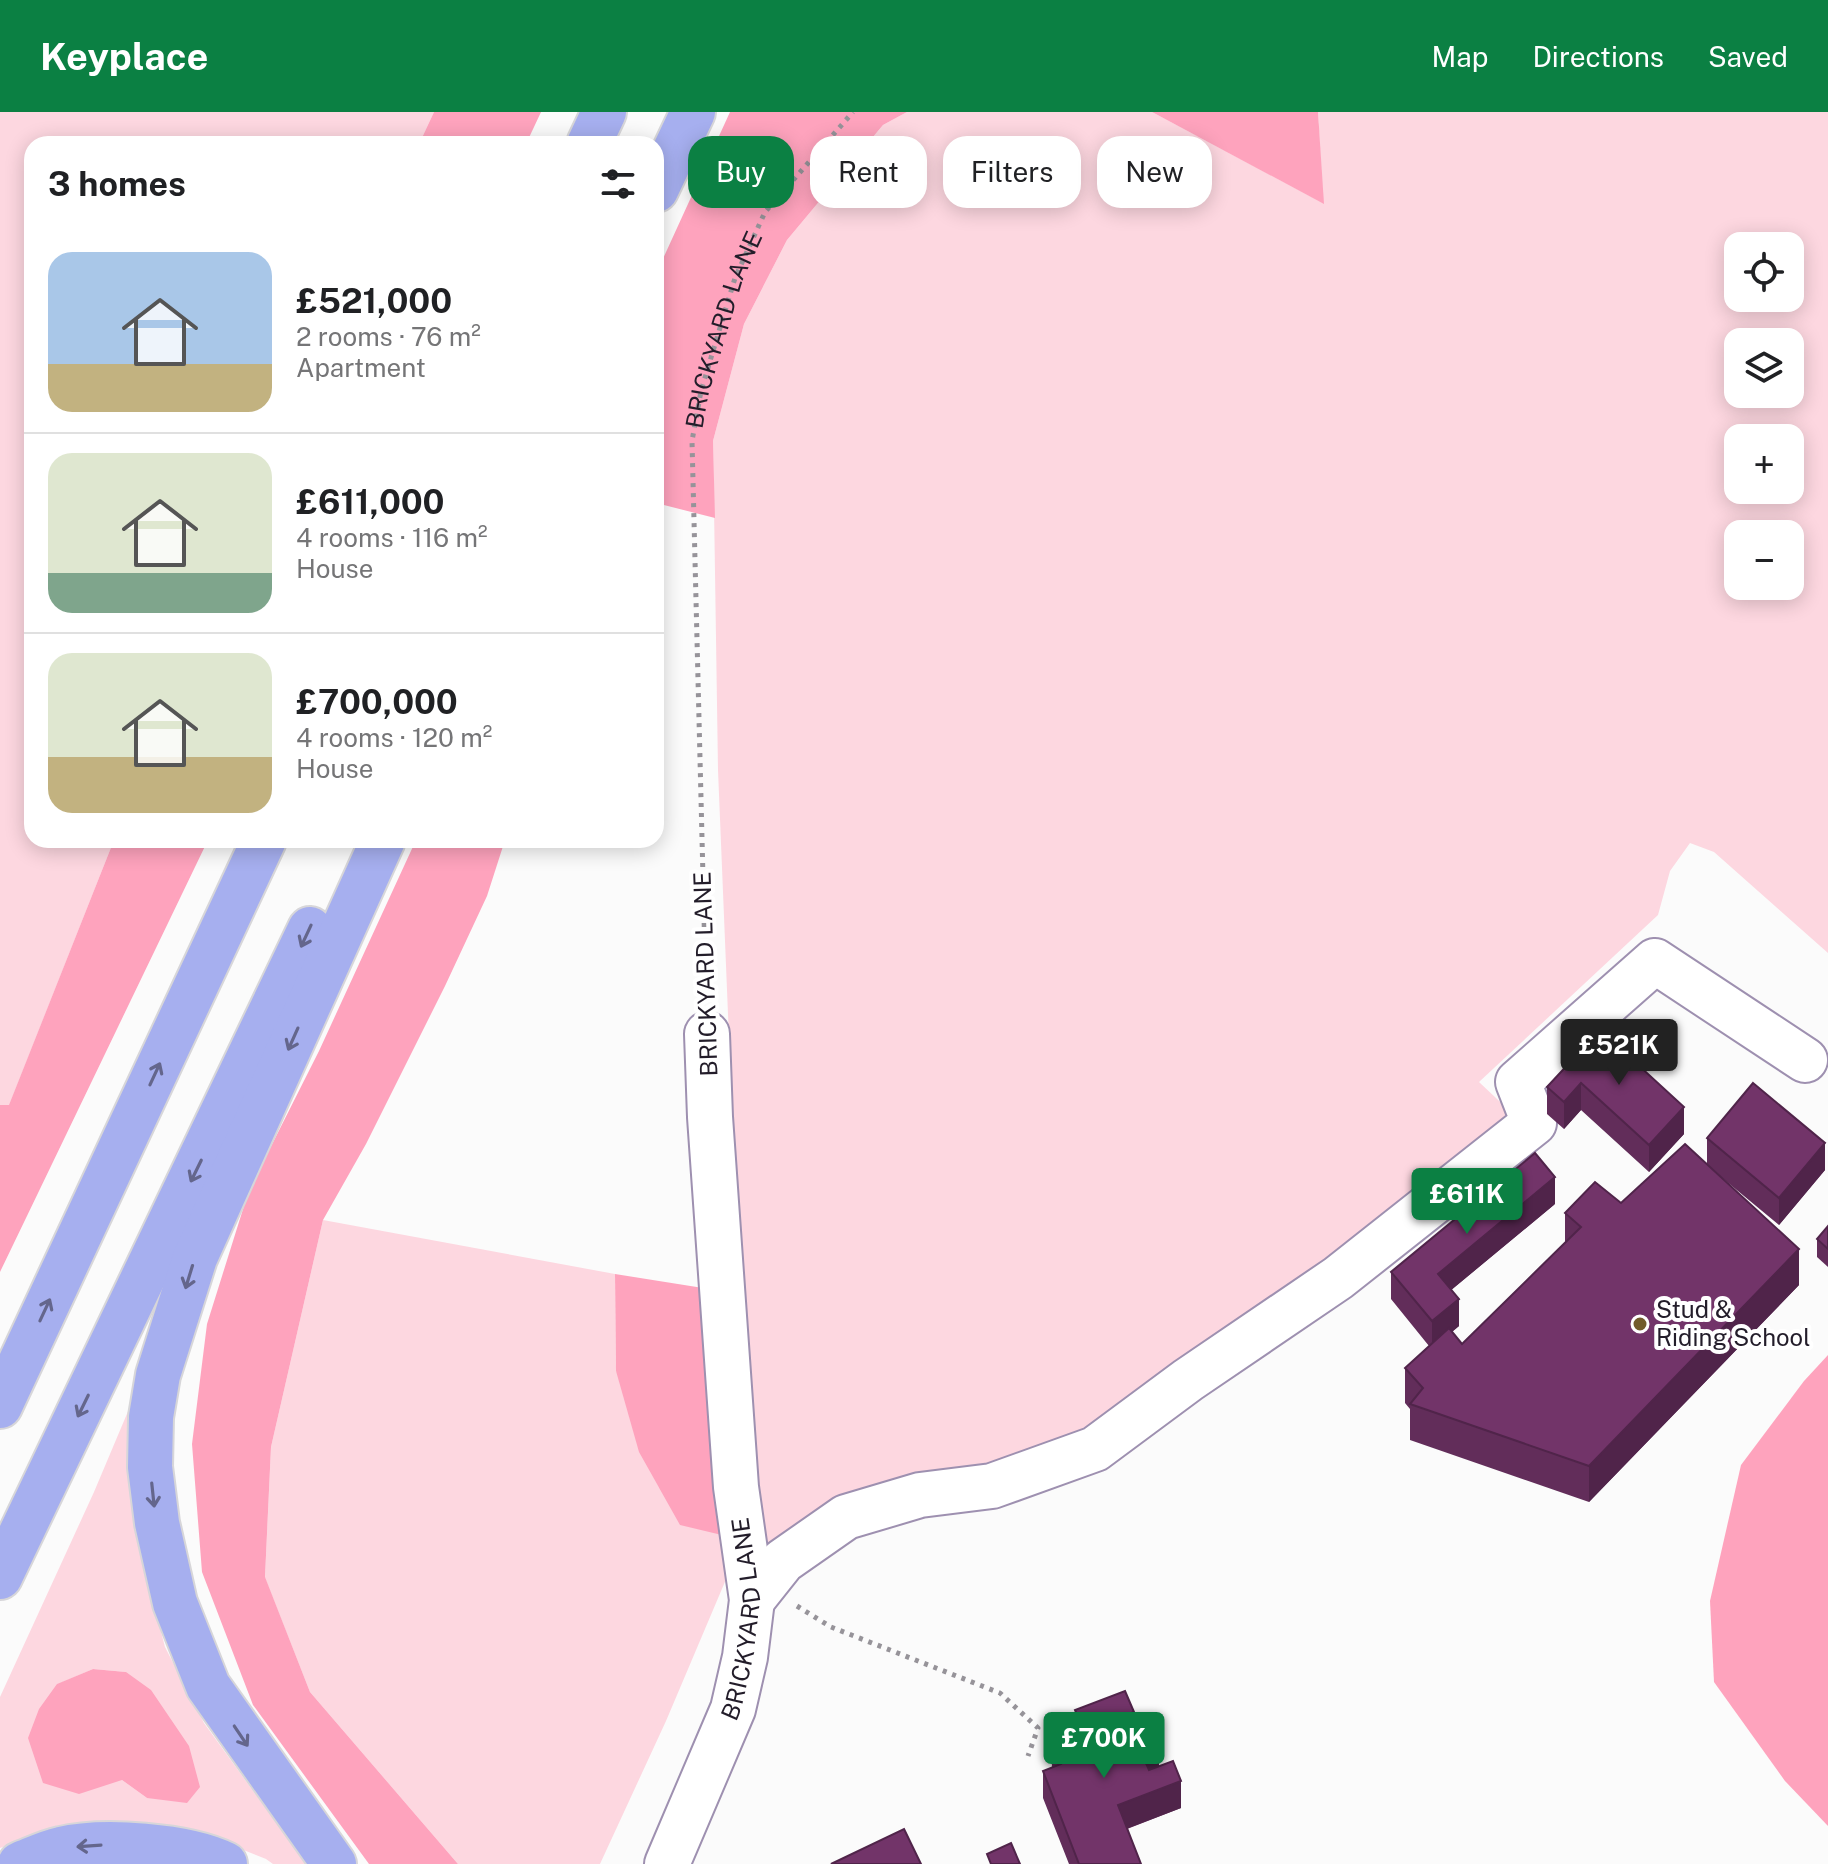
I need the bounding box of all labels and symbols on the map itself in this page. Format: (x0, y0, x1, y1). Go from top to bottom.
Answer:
street label: BRICKYARD LANE (680, 227, 767, 430)
street label: BRICKYARD LANE (687, 871, 723, 1077)
one-way arrow (298, 923, 313, 948)
pin: £521K (1563, 1019, 1675, 1087)
one-way arrow (285, 1026, 300, 1051)
one-way arrow (148, 1062, 163, 1086)
one-way arrow (188, 1159, 203, 1183)
pin: £611K (1411, 1168, 1523, 1236)
one-way arrow (181, 1263, 196, 1289)
place label: Stud & Riding School (1656, 1295, 1810, 1351)
one-way arrow (38, 1298, 53, 1322)
marker: Stud & Riding School (1631, 1315, 1649, 1333)
one-way arrow (75, 1393, 90, 1417)
one-way arrow (146, 1481, 161, 1508)
street label: BRICKYARD LANE (715, 1516, 765, 1724)
pin: £700K (1048, 1712, 1160, 1780)
one-way arrow (233, 1724, 249, 1746)
one-way arrow (76, 1839, 103, 1854)

